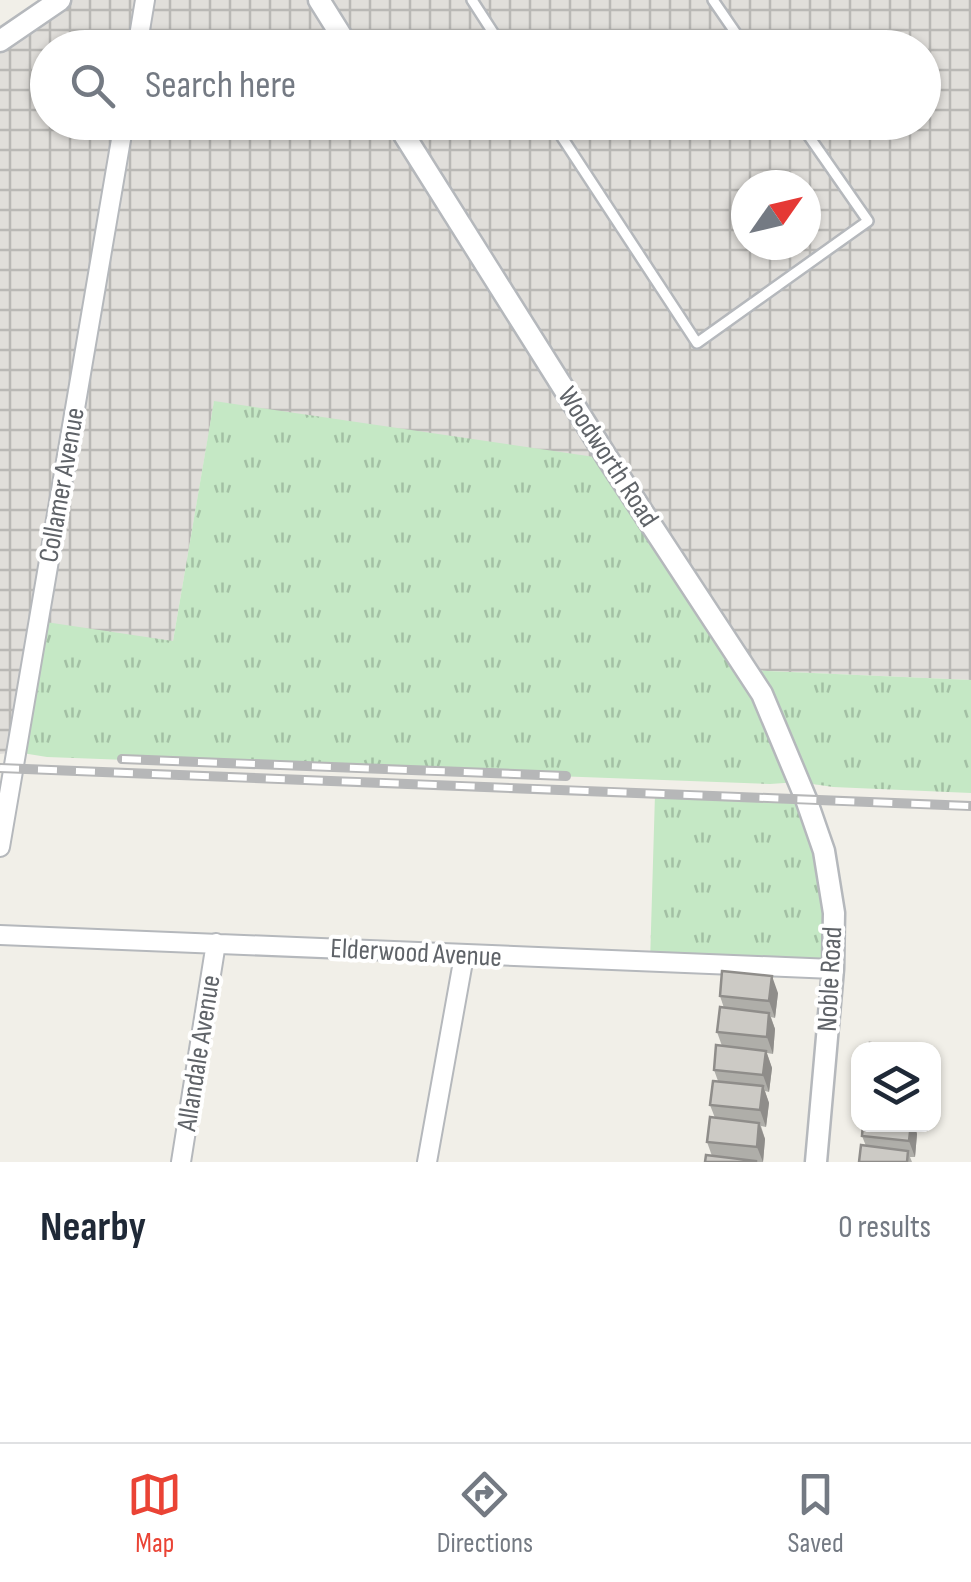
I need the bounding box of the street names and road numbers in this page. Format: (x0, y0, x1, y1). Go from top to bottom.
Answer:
street label: Woodworth Road (551, 381, 665, 533)
street label: Collamer Avenue (32, 405, 92, 565)
street label: Noble Road (811, 926, 849, 1032)
street label: Elderwood Avenue (329, 932, 503, 974)
street label: Allandale Avenue (170, 973, 228, 1134)

